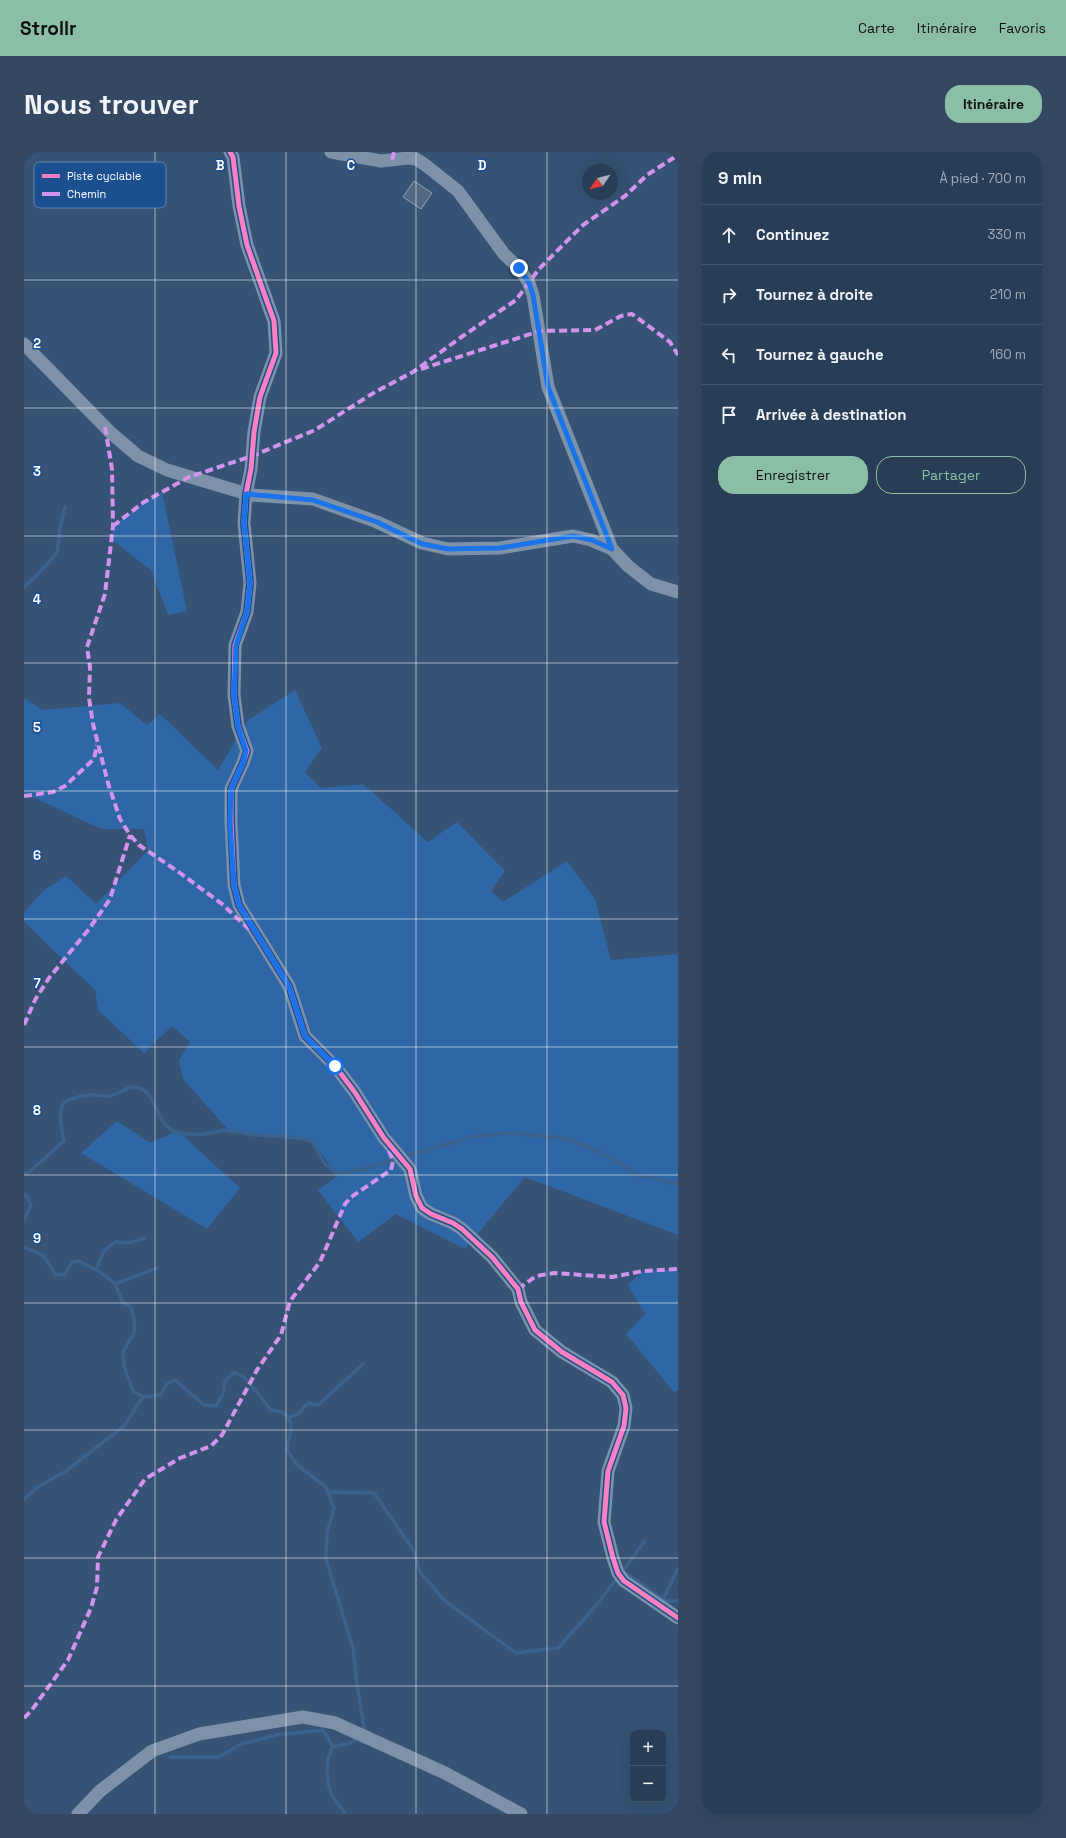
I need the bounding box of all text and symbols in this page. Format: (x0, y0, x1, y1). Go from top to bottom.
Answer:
text: Strollr (20, 16, 77, 41)
text: Carte (858, 19, 895, 37)
text: Itinéraire (917, 19, 977, 37)
text: Favoris (999, 19, 1046, 37)
button: Itinéraire (945, 85, 1042, 123)
text: Nous trouver (24, 86, 199, 122)
text: B (216, 157, 225, 174)
text: C (347, 157, 355, 174)
text: D (478, 157, 487, 174)
legend (34, 162, 166, 208)
north arrow (582, 164, 618, 200)
text: 9 min (718, 167, 762, 189)
text: Piste cyclable (67, 169, 141, 183)
text: À pied · 700 m (939, 170, 1026, 187)
text: Chemin (67, 187, 106, 201)
icon: ahead (718, 224, 740, 246)
text: Continuez (756, 225, 829, 244)
text: 330 m (987, 226, 1026, 243)
route end (510, 259, 528, 277)
icon: right (718, 284, 740, 306)
text: Tournez à droite (756, 285, 873, 304)
text: 210 m (990, 286, 1026, 303)
text: 2 (33, 335, 41, 352)
icon: left (718, 344, 740, 366)
text: Tournez à gauche (756, 345, 884, 364)
text: 160 m (990, 346, 1026, 363)
icon: arrive (718, 404, 740, 426)
text: Arrivée à destination (756, 405, 906, 424)
button: Enregistrer (718, 456, 868, 494)
button: Partager (876, 456, 1026, 494)
text: 3 (33, 463, 41, 480)
text: 4 (33, 591, 41, 608)
text: 5 (33, 719, 41, 736)
text: 6 (33, 847, 41, 864)
text: 7 (33, 975, 41, 992)
route start (326, 1057, 344, 1075)
text: 8 (33, 1102, 41, 1119)
text: 9 (33, 1230, 41, 1247)
map controls (630, 1730, 666, 1802)
button: + (630, 1730, 666, 1766)
button: − (630, 1766, 666, 1802)

